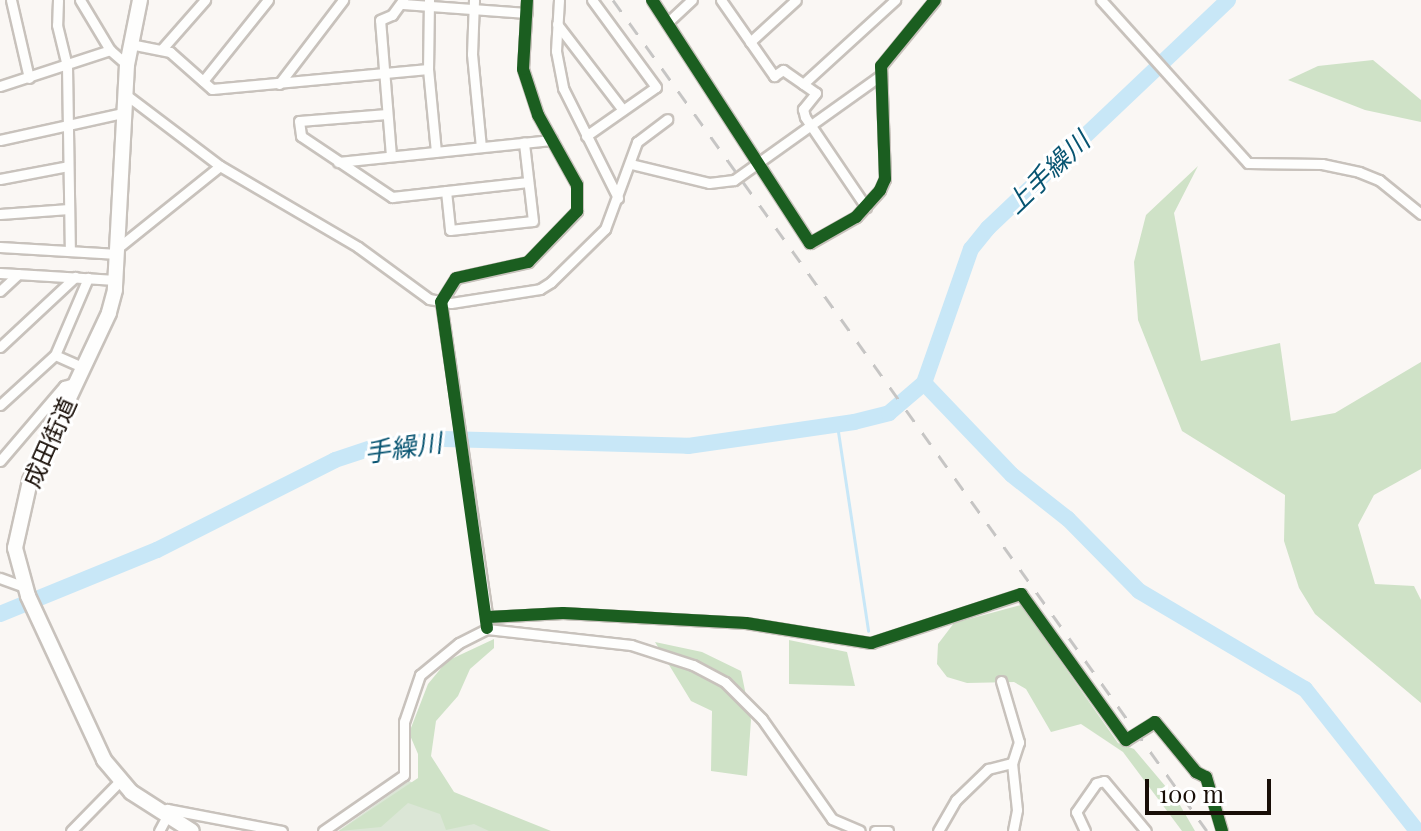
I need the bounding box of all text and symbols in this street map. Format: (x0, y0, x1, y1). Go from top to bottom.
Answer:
water label: 上手繰川 (999, 125, 1095, 219)
street label: 成田街道 (16, 392, 82, 492)
water label: 手繰川 (362, 426, 444, 468)
scale bar (1149, 763, 1275, 813)
text: 100 m (1159, 777, 1224, 809)

